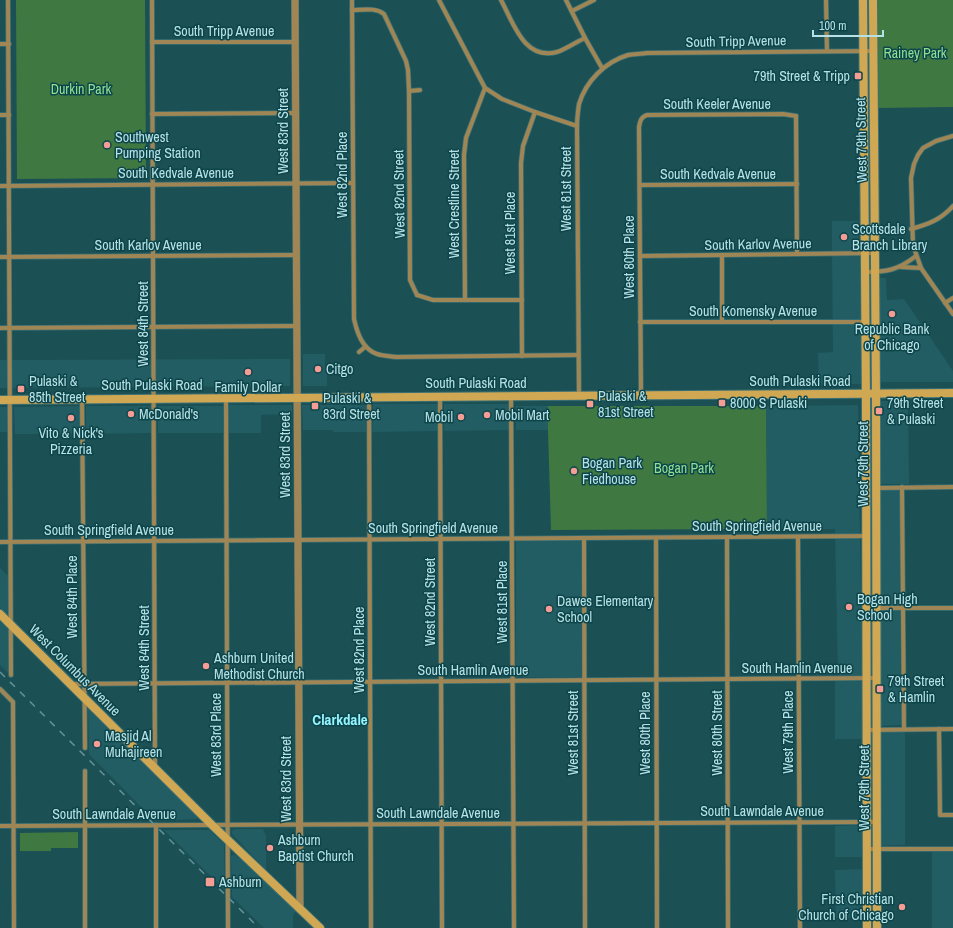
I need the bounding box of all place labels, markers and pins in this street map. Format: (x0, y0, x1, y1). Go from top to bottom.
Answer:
place label: 79th Street & Tripp (754, 67, 850, 85)
marker: 79th Street & Tripp (853, 71, 863, 81)
place label: Southwest Pumping Station (115, 128, 201, 162)
marker: Southwest Pumping Station (102, 140, 112, 150)
place label: Scottsdale Branch Library (852, 220, 928, 254)
marker: Scottsdale Branch Library (839, 232, 849, 242)
marker: Republic Bank of Chicago (887, 309, 897, 319)
place label: Republic Bank of Chicago (855, 320, 930, 354)
place label: Citgo (326, 360, 353, 378)
marker: Citgo (313, 364, 323, 374)
marker: Family Dollar (243, 367, 253, 377)
place label: Pulaski & 85th Street (29, 372, 85, 406)
place label: Family Dollar (214, 378, 282, 396)
marker: Pulaski & 85th Street (16, 384, 26, 394)
place label: Pulaski & 81st Street (598, 387, 654, 421)
place label: Pulaski & 83rd Street (323, 389, 380, 423)
place label: 8000 S Pulaski (730, 394, 807, 412)
place label: 79th Street & Pulaski (887, 394, 943, 428)
marker: 8000 S Pulaski (717, 398, 727, 408)
marker: Pulaski & 81st Street (585, 399, 595, 409)
marker: Pulaski & 83rd Street (310, 401, 320, 411)
place label: McDonald's (139, 405, 199, 423)
place label: Mobil Mart (495, 406, 549, 424)
marker: 79th Street & Pulaski (874, 406, 884, 416)
place label: Mobil (425, 408, 453, 426)
marker: McDonald's (126, 409, 136, 419)
marker: Mobil Mart (482, 410, 492, 420)
marker: Mobil (456, 412, 466, 422)
marker: Vito & Nick's Pizzeria (66, 413, 76, 423)
place label: Vito & Nick's Pizzeria (38, 424, 104, 458)
place label: Bogan Park Fiedhouse (582, 454, 642, 488)
marker: Bogan Park Fiedhouse (569, 466, 579, 476)
place label: Bogan High School (857, 590, 918, 624)
place label: Dawes Elementary School (557, 592, 654, 626)
marker: Bogan High School (844, 602, 854, 612)
marker: Dawes Elementary School (544, 604, 554, 614)
place label: Ashburn United Methodist Church (213, 649, 305, 683)
marker: Ashburn United Methodist Church (201, 661, 211, 671)
place label: 79th Street & Hamlin (888, 672, 944, 706)
marker: 79th Street & Hamlin (875, 684, 885, 694)
place label: Masjid Al Muhajireen (105, 727, 162, 761)
marker: Masjid Al Muhajireen (92, 739, 102, 749)
place label: Ashburn Baptist Church (277, 831, 354, 865)
marker: Ashburn Baptist Church (265, 843, 275, 853)
place label: Ashburn (218, 873, 262, 891)
marker: Ashburn (204, 876, 216, 888)
place label: First Christian Church of Chicago (798, 890, 894, 924)
marker: First Christian Church of Chicago (897, 902, 907, 912)

